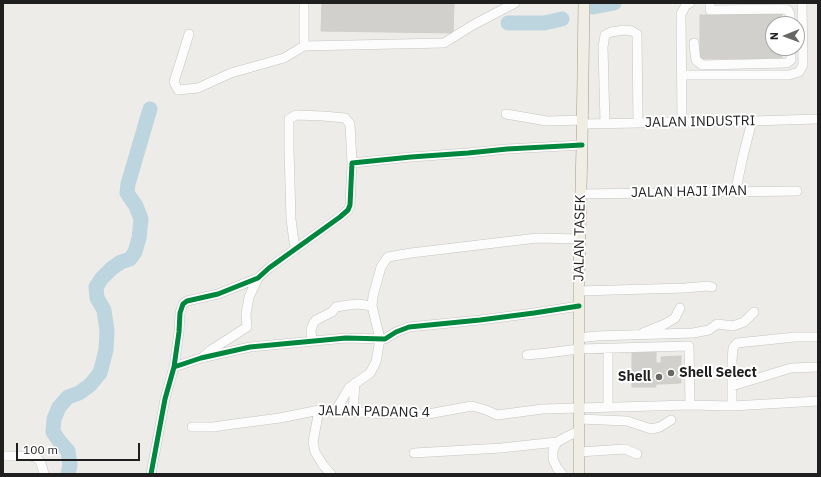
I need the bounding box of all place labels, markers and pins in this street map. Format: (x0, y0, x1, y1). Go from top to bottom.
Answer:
place label: Shell Select (679, 365, 757, 381)
marker: Shell Select (666, 368, 676, 378)
place label: Shell (618, 369, 651, 385)
marker: Shell (654, 372, 664, 382)

